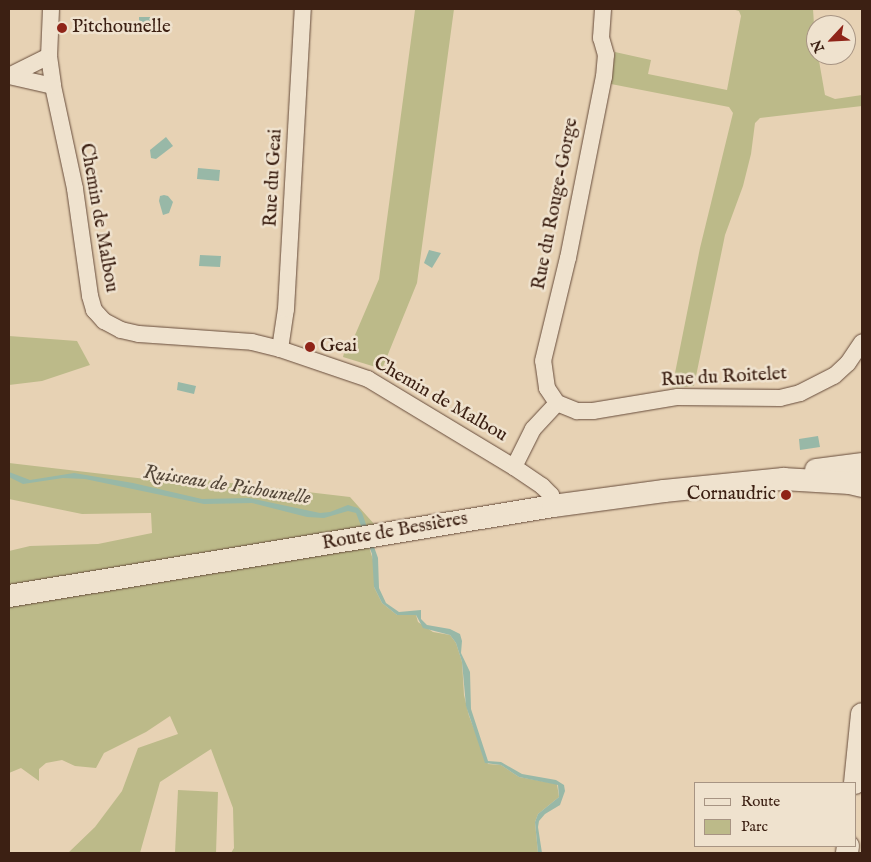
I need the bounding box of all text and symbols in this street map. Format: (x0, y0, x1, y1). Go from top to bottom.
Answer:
north arrow (806, 15, 856, 65)
place label: Pitchounelle (72, 17, 171, 39)
marker: Pitchounelle (56, 22, 68, 34)
text: N (808, 37, 829, 55)
street label: Rue du Rouge-Gorge (528, 116, 584, 292)
street label: Rue du Geai (260, 128, 288, 228)
street label: Chemin de Malbou (74, 142, 122, 294)
place label: Geai (320, 336, 357, 358)
marker: Geai (304, 341, 316, 353)
street label: Chemin de Malbou (369, 352, 511, 448)
street label: Rue du Roitelet (660, 363, 788, 393)
water label: Ruisseau de Pichounelle (142, 460, 312, 510)
place label: Cornaudric (687, 484, 776, 506)
marker: Cornaudric (780, 489, 792, 501)
street label: Route de Bessières (320, 508, 470, 556)
legend (694, 782, 856, 847)
text: Route (741, 792, 780, 811)
text: Parc (741, 817, 768, 836)

